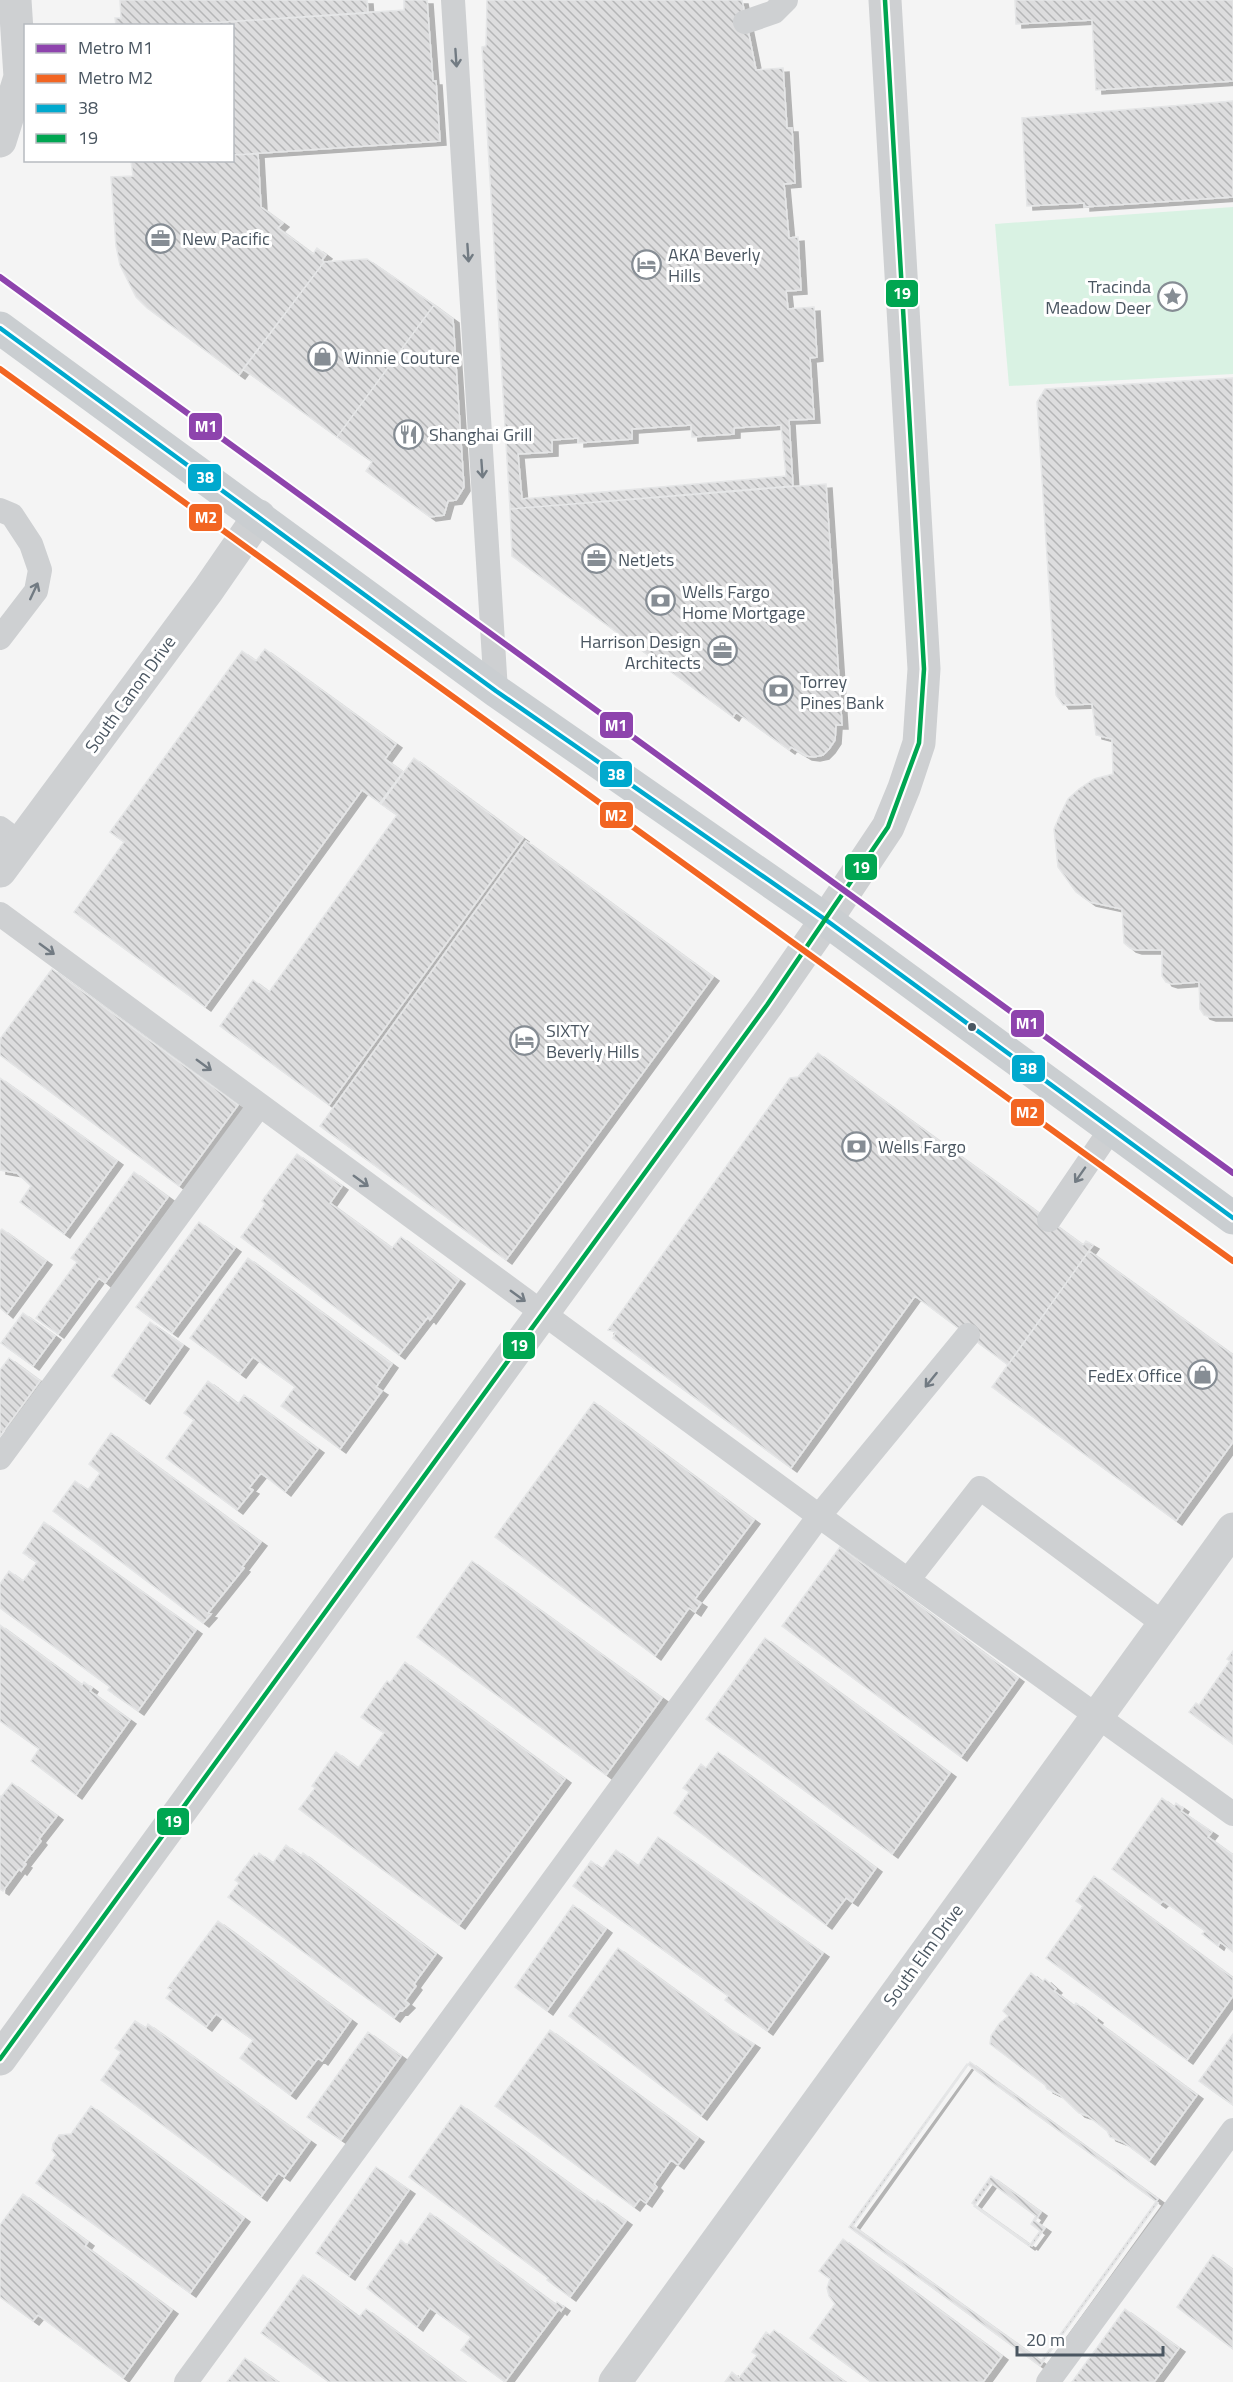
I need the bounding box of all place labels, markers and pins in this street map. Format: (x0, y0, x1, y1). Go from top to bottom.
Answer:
office icon: New Pacific (145, 222, 177, 254)
place label: New Pacific (182, 225, 270, 252)
place label: AKA Beverly Hills (668, 241, 761, 289)
hotel icon: AKA Beverly Hills (631, 248, 663, 280)
place label: Tracinda Meadow Deer (1045, 273, 1151, 321)
place icon: Tracinda Meadow Deer (1156, 280, 1188, 312)
shop icon: Winnie Couture (307, 341, 339, 373)
place label: Winnie Couture (344, 344, 460, 371)
restaurant icon: Shanghai Grill (392, 418, 424, 450)
place label: Shanghai Grill (429, 421, 533, 448)
office icon: NetJets (581, 543, 613, 575)
place label: NetJets (618, 546, 674, 573)
place label: Wells Fargo Home Mortgage (682, 578, 805, 626)
bank icon: Wells Fargo Home Mortgage (645, 585, 677, 617)
place label: Harrison Design Architects (580, 628, 701, 676)
office icon: Harrison Design Architects (706, 635, 738, 667)
place label: Torrey Pines Bank (800, 668, 884, 716)
bank icon: Torrey Pines Bank (763, 675, 795, 707)
place label: SIXTY Beverly Hills (546, 1017, 639, 1065)
unlabelled marker (966, 1021, 978, 1033)
hotel icon: SIXTY Beverly Hills (509, 1024, 541, 1056)
bank icon: Wells Fargo (841, 1130, 873, 1162)
place label: Wells Fargo (878, 1133, 966, 1160)
shop icon: FedEx Office (1187, 1359, 1219, 1391)
place label: FedEx Office (1088, 1362, 1182, 1389)

